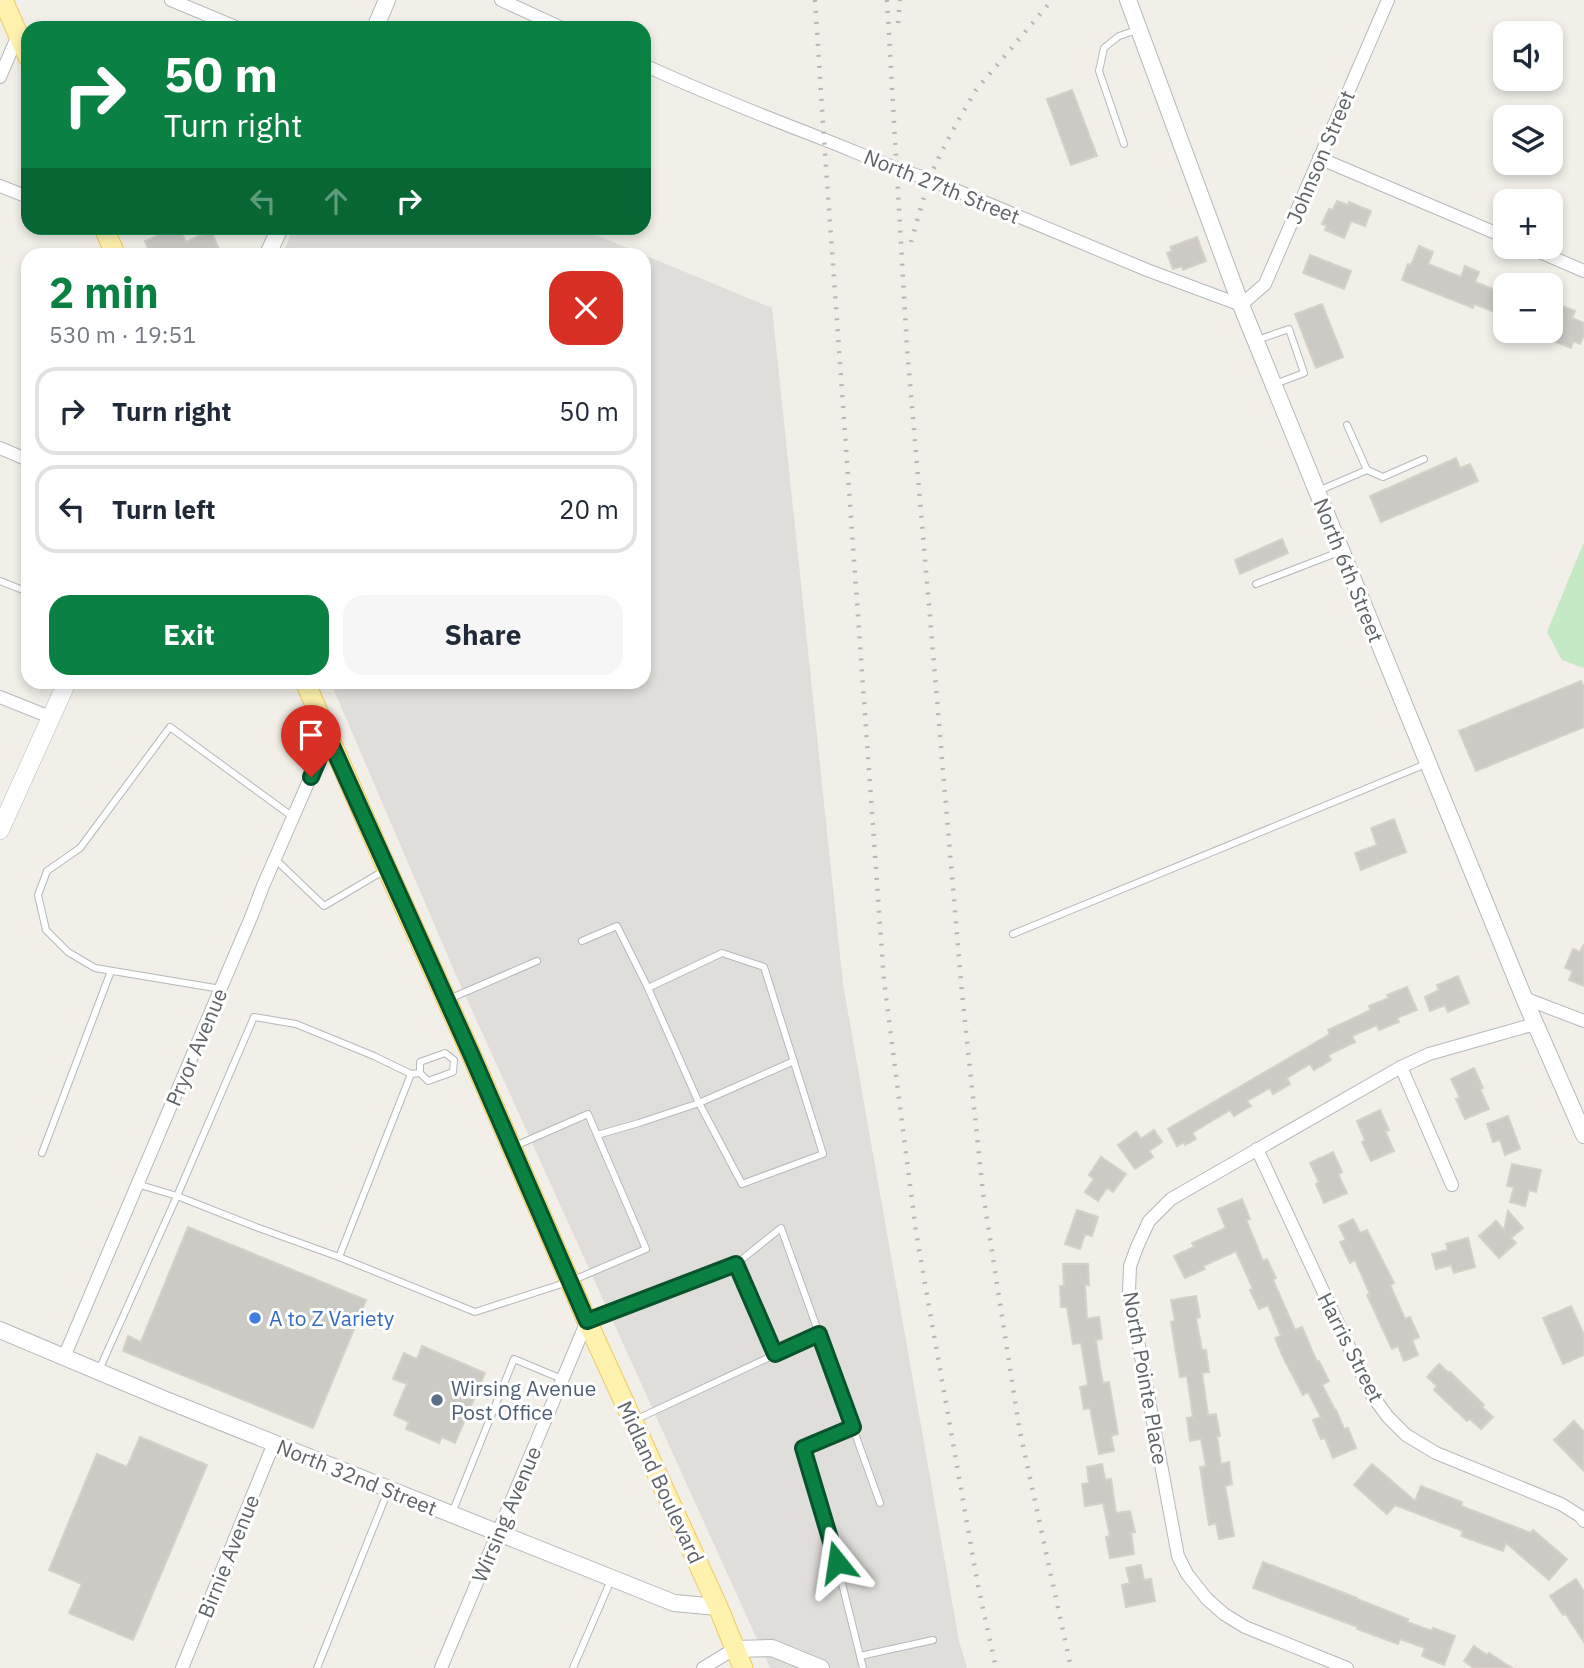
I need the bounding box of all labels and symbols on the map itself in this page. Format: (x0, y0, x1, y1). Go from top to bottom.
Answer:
street label: Johnson Street (1279, 86, 1361, 228)
street label: North 27th Street (860, 142, 1024, 230)
street label: North 6th Street (1307, 494, 1391, 646)
pin (281, 705, 341, 777)
street label: Pryor Avenue (159, 984, 233, 1110)
street label: Harris Street (1311, 1287, 1391, 1407)
street label: North Pointe Place (1117, 1289, 1175, 1467)
place label: A to Z Variety (269, 1304, 395, 1332)
marker: A to Z Variety (247, 1310, 263, 1326)
place label: Wirsing Avenue Post Office (451, 1374, 596, 1426)
marker: Wirsing Avenue Post Office (429, 1392, 445, 1408)
street label: Midland Boulevard (611, 1396, 711, 1568)
street label: North 32nd Street (273, 1432, 441, 1522)
street label: Wirsing Avenue (465, 1442, 547, 1586)
street label: Birnie Avenue (191, 1490, 265, 1622)
position arrow (800, 1525, 874, 1599)

